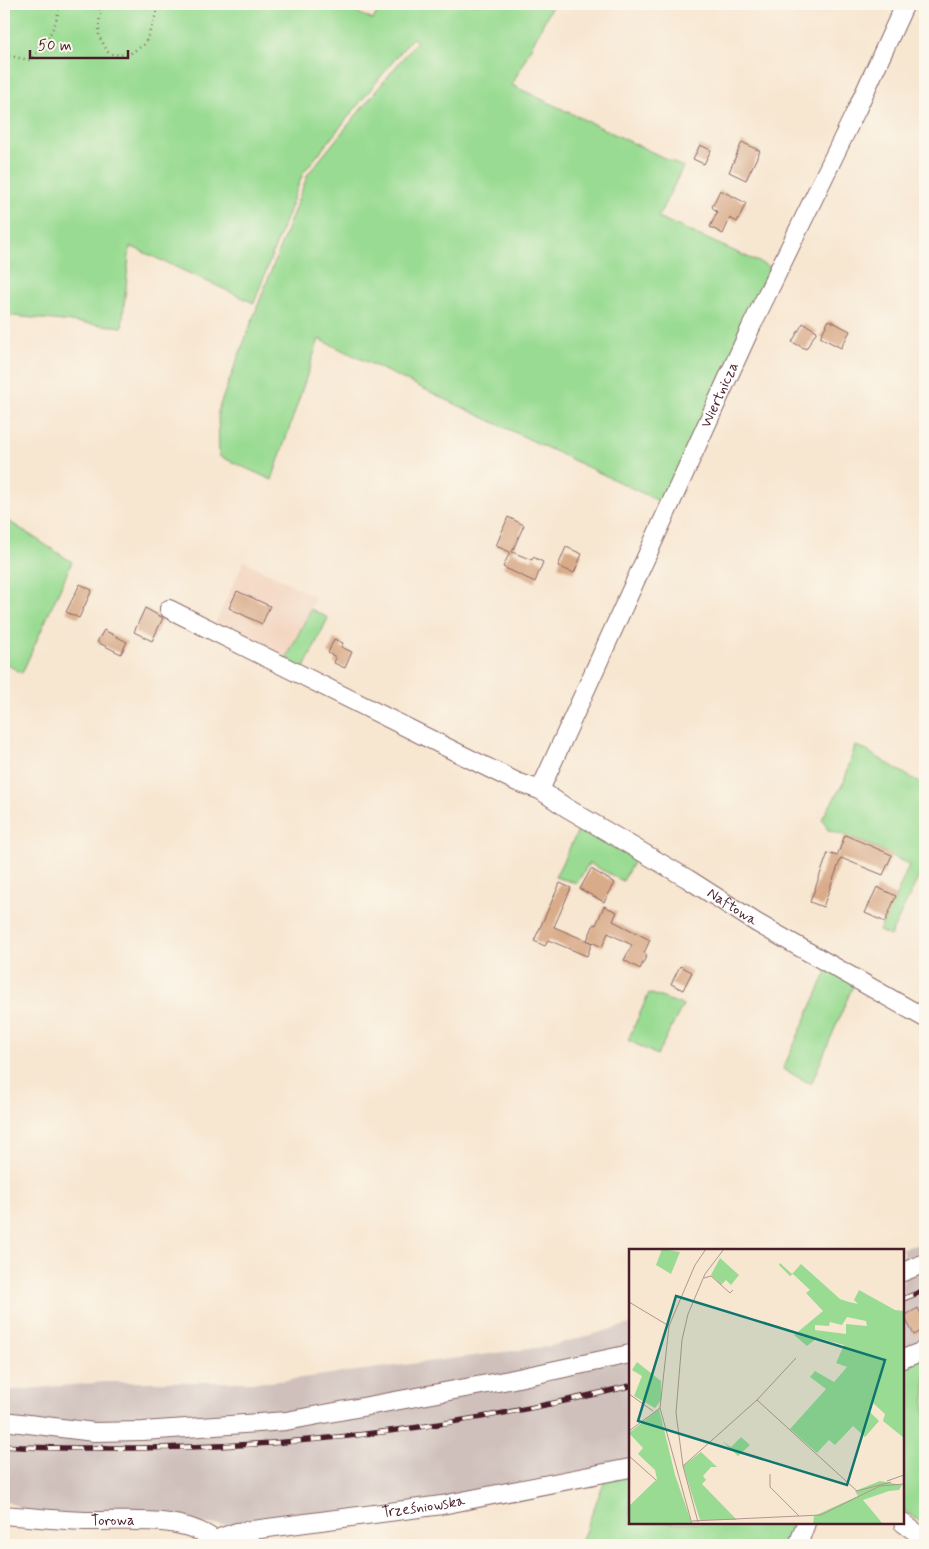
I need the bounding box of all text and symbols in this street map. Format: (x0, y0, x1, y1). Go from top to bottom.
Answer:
scale bar (30, 28, 128, 60)
text: 50 m (38, 36, 72, 56)
street label: Wiertnicza (696, 359, 744, 431)
street label: Naftowa (703, 884, 762, 931)
inset map (629, 1249, 904, 1524)
street label: Trześniowska (381, 1490, 468, 1523)
street label: Torowa (91, 1511, 135, 1531)

